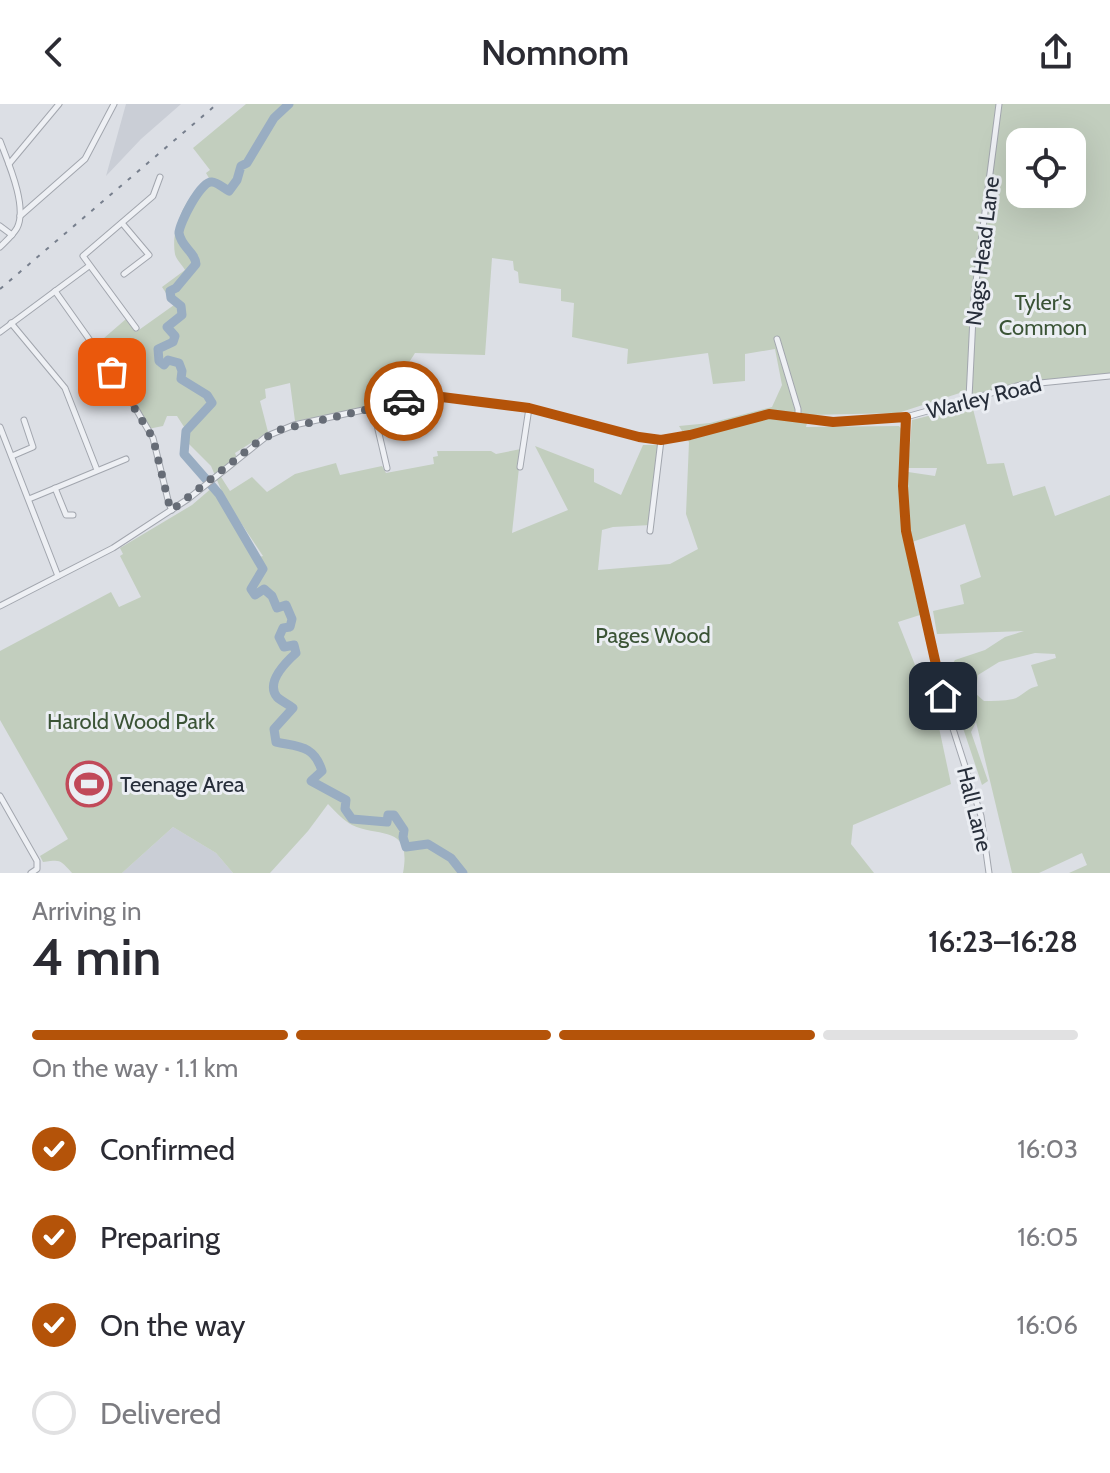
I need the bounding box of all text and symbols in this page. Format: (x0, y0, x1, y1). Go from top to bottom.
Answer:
icon: back (32, 30, 76, 74)
text: Nomnom (481, 30, 629, 74)
icon: share (1034, 30, 1078, 74)
map controls (1006, 128, 1086, 208)
button: locate (1006, 128, 1086, 208)
street label: Nags Head Lane (960, 175, 1005, 327)
park label: Tyler's Common (999, 289, 1087, 341)
pin (78, 338, 146, 406)
icon: bag (90, 350, 134, 394)
courier (364, 361, 444, 441)
street label: Warley Road (924, 370, 1044, 425)
icon: car (382, 379, 426, 423)
park label: Pages Wood (595, 622, 711, 649)
pin (909, 662, 977, 730)
icon: home (921, 674, 965, 718)
park label: Harold Wood Park (47, 708, 215, 735)
sports icon: Teenage Area (65, 760, 113, 808)
street label: Hall Lane (951, 764, 998, 854)
place label: Teenage Area (120, 771, 245, 798)
text: Arriving in (32, 895, 142, 927)
text: 16:23–16:28 (928, 923, 1078, 960)
text: 4 min (32, 925, 161, 988)
text: On the way · 1.1 km (32, 1052, 238, 1084)
icon: check (32, 1127, 76, 1171)
text: Confirmed (100, 1131, 235, 1168)
text: 16:03 (1017, 1133, 1078, 1165)
icon: check (32, 1215, 76, 1259)
text: Preparing (100, 1219, 220, 1256)
text: 16:05 (1017, 1221, 1078, 1253)
icon: check (32, 1303, 76, 1347)
text: On the way (100, 1307, 245, 1344)
text: 16:06 (1016, 1309, 1078, 1341)
text: Delivered (100, 1395, 221, 1432)

